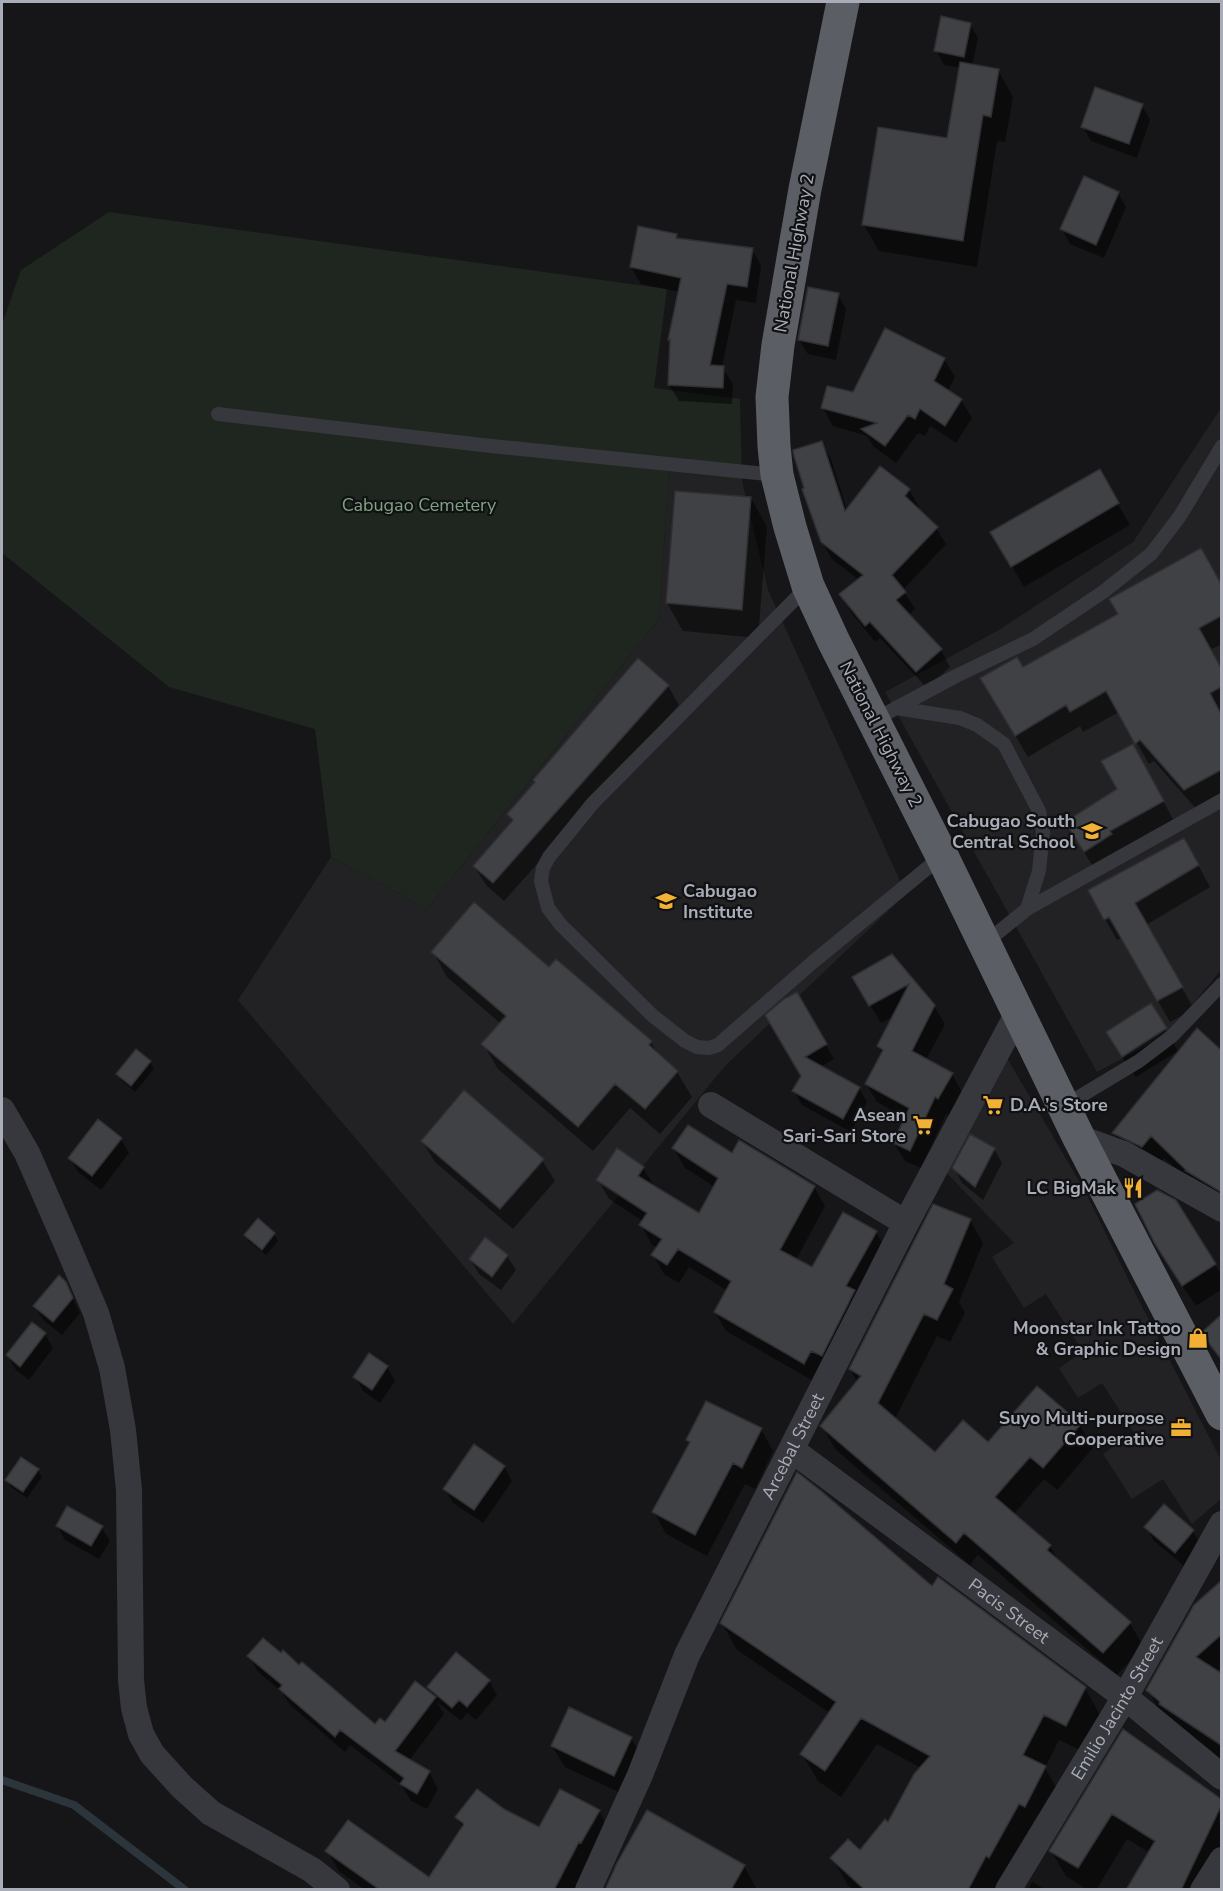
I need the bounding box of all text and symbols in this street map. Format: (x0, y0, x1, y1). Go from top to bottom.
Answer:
street label: National Highway 2 (768, 172, 820, 334)
park label: Cabugao Cemetery (342, 493, 497, 517)
street label: National Highway 2 (834, 657, 928, 811)
place label: Cabugao South Central School (946, 809, 1075, 854)
school or university icon: Cabugao South Central School (1080, 819, 1104, 843)
place label: Cabugao Institute (683, 879, 757, 924)
school or university icon: Cabugao Institute (654, 889, 678, 913)
supermarket icon: D.A.’s Store (981, 1093, 1005, 1117)
place label: D.A.’s Store (1010, 1093, 1108, 1117)
place label: Asean Sari-Sari Store (783, 1103, 906, 1148)
supermarket icon: Asean Sari-Sari Store (911, 1113, 935, 1137)
place label: LC BigMak (1027, 1176, 1116, 1200)
restaurant icon: LC BigMak (1121, 1176, 1145, 1200)
place label: Moonstar Ink Tattoo & Graphic Design (1013, 1316, 1181, 1361)
shop icon: Moonstar Ink Tattoo & Graphic Design (1186, 1326, 1210, 1350)
street label: Arcebal Street (756, 1388, 830, 1504)
place label: Suyo Multi-purpose Cooperative (999, 1406, 1164, 1451)
office icon: Suyo Multi-purpose Cooperative (1169, 1416, 1193, 1440)
street label: Pacis Street (963, 1573, 1055, 1649)
street label: Emilio Jacinto Street (1066, 1632, 1169, 1784)

